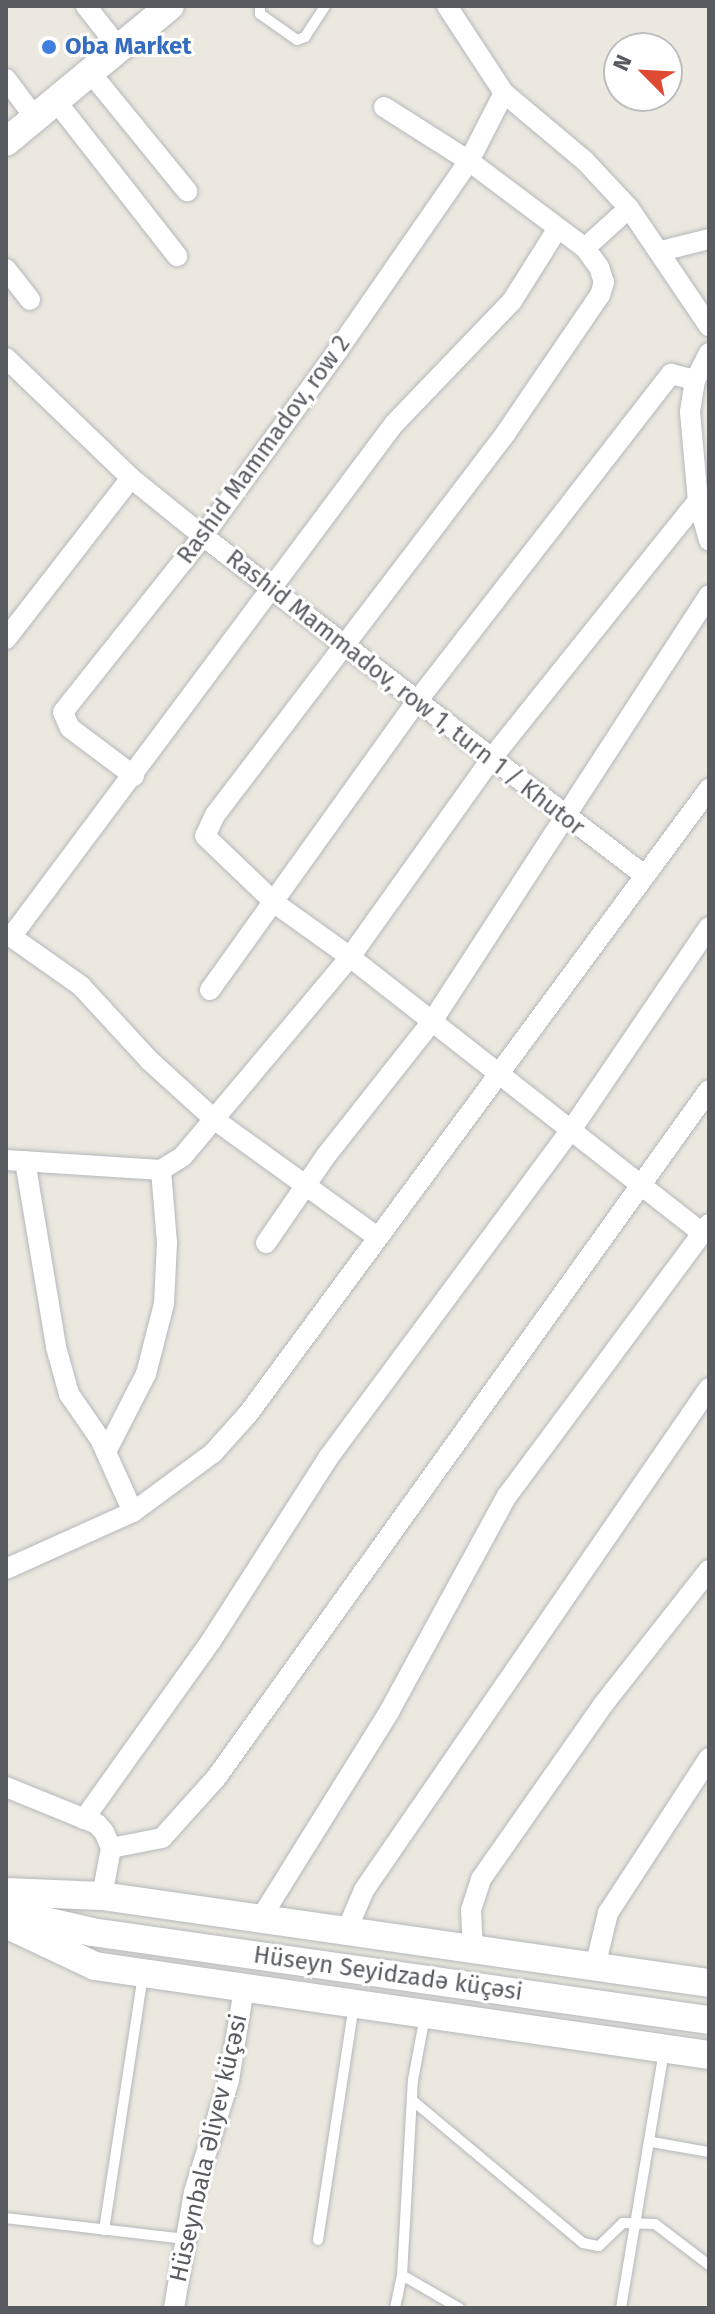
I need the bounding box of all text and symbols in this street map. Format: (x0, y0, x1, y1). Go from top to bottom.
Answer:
north arrow (603, 32, 683, 112)
place label: Oba Market (65, 33, 192, 61)
marker: Oba Market (40, 38, 58, 56)
text: N (607, 51, 638, 75)
street label: Rashid Mammadov, row 2 (172, 330, 356, 570)
street label: Rashid Mammadov, row 1, turn 1 / Khutor (220, 544, 590, 842)
street label: Hüseyn Seyidzadə küçəsi (252, 1941, 524, 2007)
street label: Hüseynbala Əliyev küçəsi (164, 2011, 254, 2285)

